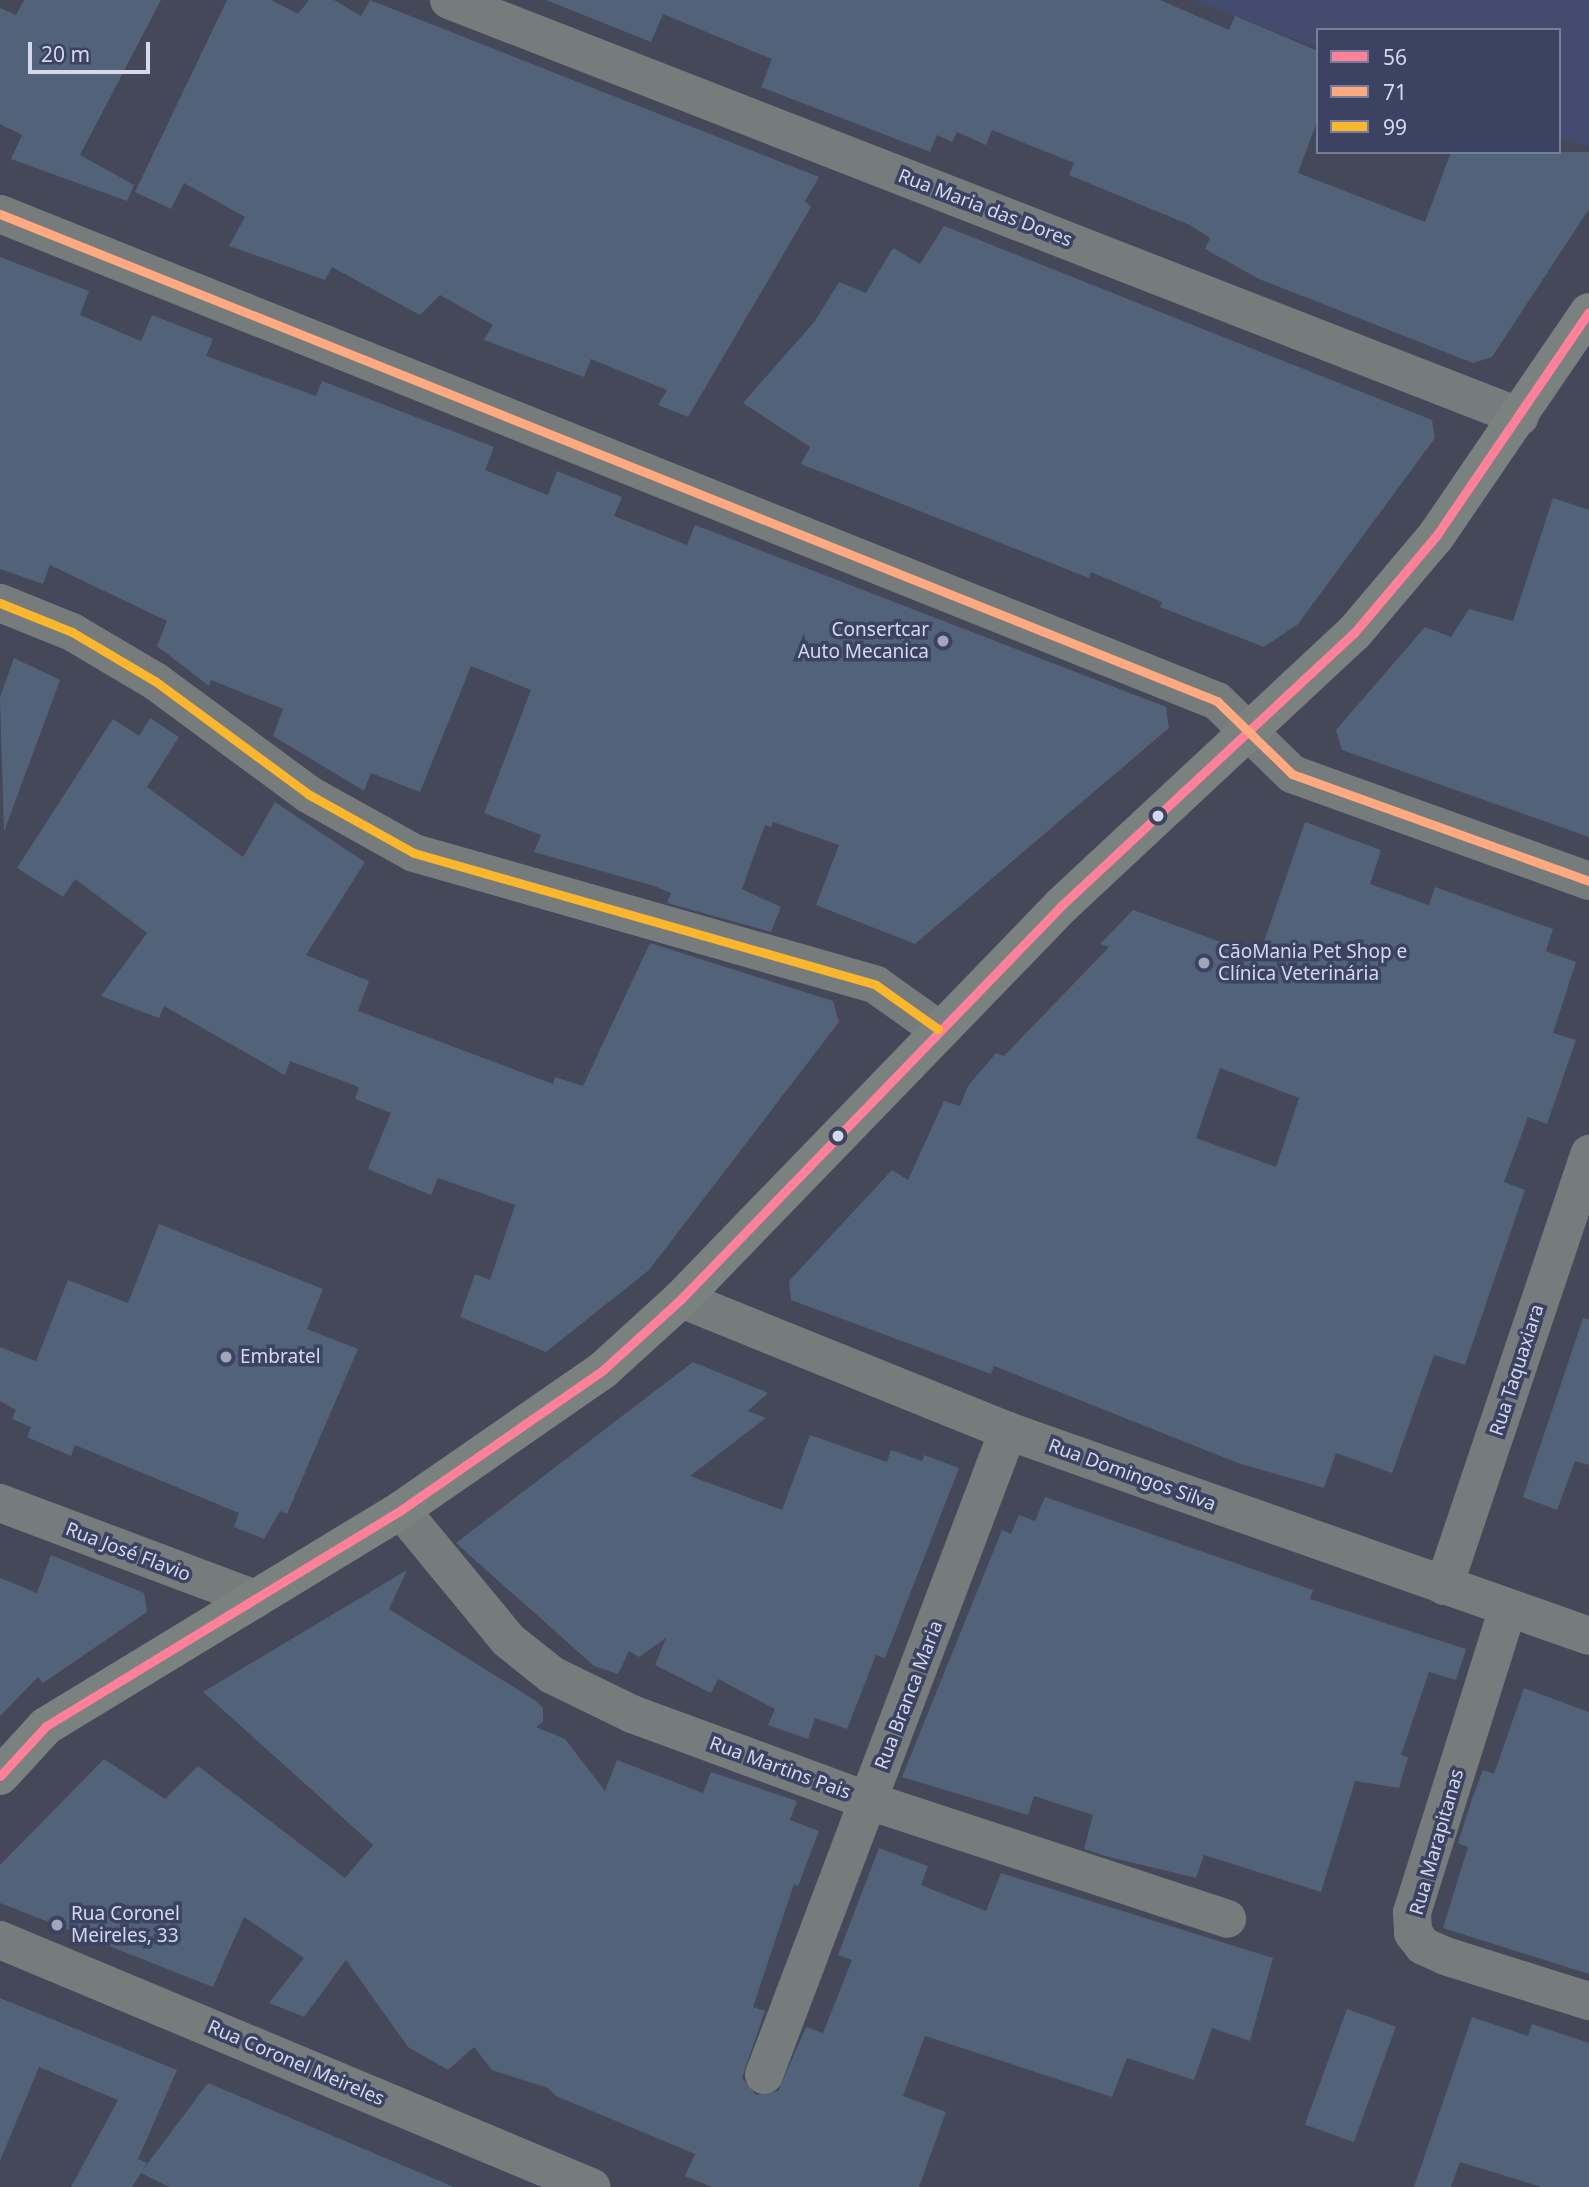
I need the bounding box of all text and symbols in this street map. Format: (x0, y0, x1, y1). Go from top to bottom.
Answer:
scale bar (32, 28, 154, 72)
legend (1316, 28, 1561, 154)
text: 20 m (41, 40, 90, 68)
text: 56 (1383, 43, 1407, 71)
text: 71 (1383, 78, 1407, 106)
text: 99 (1383, 113, 1407, 141)
street label: Rua Maria das Dores (895, 164, 1075, 252)
place label: Consertcar Auto Mecanica (798, 619, 929, 663)
marker: Consertcar Auto Mecanica (935, 633, 951, 649)
unlabelled marker (1151, 809, 1165, 823)
place label: CãoMania Pet Shop e Clínica Veterinária (1218, 941, 1407, 985)
marker: CãoMania Pet Shop e Clínica Veterinária (1196, 955, 1212, 971)
unlabelled marker (831, 1129, 845, 1143)
street label: Rua Taquaxiara (1485, 1301, 1549, 1439)
place label: Embratel (240, 1346, 321, 1368)
marker: Embratel (218, 1349, 234, 1365)
street label: Rua Domingos Silva (1045, 1434, 1219, 1516)
street label: Rua José Flavio (62, 1518, 194, 1586)
street label: Rua Branca Maria (870, 1617, 948, 1773)
street label: Rua Martins Pais (706, 1732, 854, 1804)
street label: Rua Marapitanas (1405, 1766, 1469, 1918)
place label: Rua Coronel Meireles, 33 (71, 1903, 180, 1947)
marker: Rua Coronel Meireles, 33 (49, 1917, 65, 1933)
street label: Rua Coronel Meireles (204, 2015, 388, 2111)

